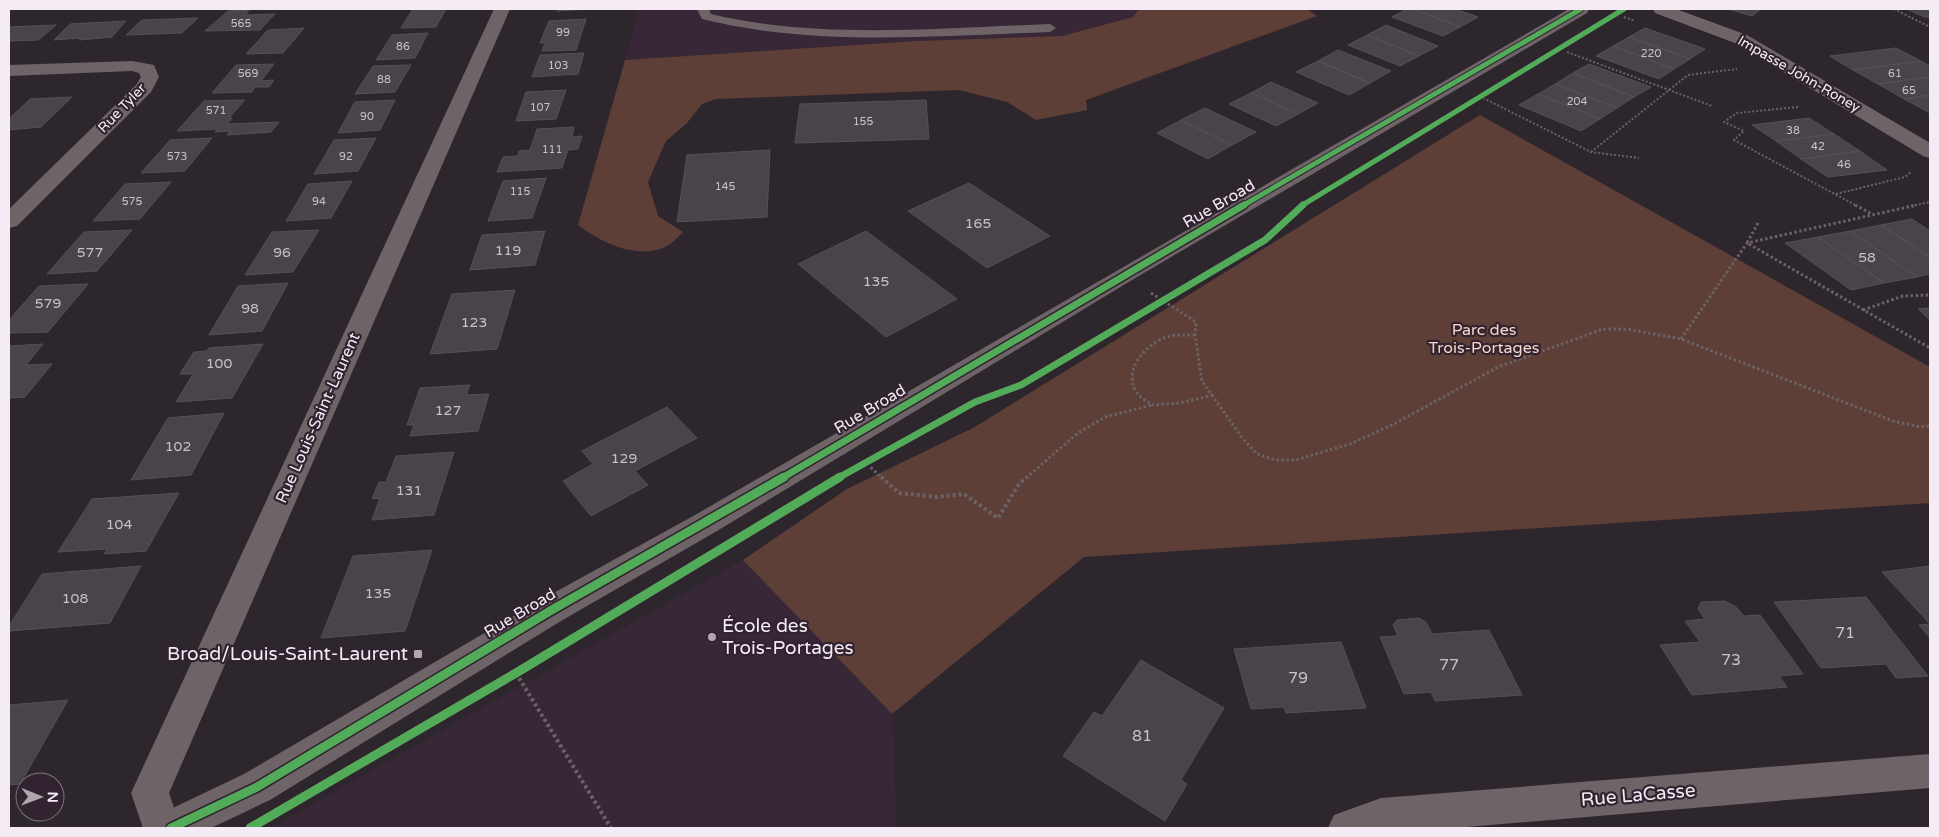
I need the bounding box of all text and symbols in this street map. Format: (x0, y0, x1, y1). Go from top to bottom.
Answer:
house number: 565 (231, 17, 251, 30)
house number: 99 (556, 26, 570, 39)
street label: Impasse John-Roney (1735, 32, 1864, 116)
house number: 86 (396, 40, 410, 53)
house number: 220 (1641, 47, 1661, 60)
house number: 103 (548, 59, 568, 72)
house number: 569 (238, 67, 258, 80)
house number: 61 (1888, 67, 1902, 80)
house number: 88 (377, 73, 391, 86)
street label: Rue Tyler (94, 79, 150, 136)
house number: 65 (1902, 84, 1916, 97)
house number: 204 (1567, 95, 1587, 108)
house number: 107 (530, 101, 550, 114)
house number: 571 (206, 104, 226, 117)
house number: 90 (360, 110, 374, 123)
house number: 155 (853, 115, 873, 128)
house number: 38 (1786, 124, 1800, 137)
house number: 42 (1811, 140, 1825, 153)
house number: 111 (542, 143, 562, 156)
house number: 573 (167, 150, 187, 163)
house number: 92 (339, 150, 353, 163)
house number: 46 (1837, 158, 1851, 171)
street label: Rue Broad (1179, 175, 1259, 233)
house number: 145 (715, 180, 735, 193)
house number: 115 (510, 185, 530, 198)
house number: 575 (122, 195, 142, 208)
house number: 94 (312, 195, 326, 208)
house number: 165 (965, 215, 991, 232)
house number: 119 (495, 242, 521, 259)
house number: 577 (77, 244, 103, 261)
house number: 96 (273, 244, 291, 261)
house number: 58 (1858, 249, 1876, 266)
house number: 135 (863, 273, 889, 290)
house number: 579 (35, 295, 61, 312)
house number: 98 (241, 300, 259, 317)
house number: 123 (461, 314, 487, 331)
park label: Parc des Trois-Portages (1429, 320, 1539, 358)
street label: Rue Louis-Saint-Laurent (271, 330, 365, 506)
house number: 100 (206, 355, 232, 372)
street label: Rue Broad (831, 380, 909, 438)
house number: 127 (435, 402, 461, 419)
house number: 102 (165, 438, 191, 455)
house number: 129 (611, 450, 637, 467)
house number: 131 (396, 482, 422, 499)
house number: 104 (106, 516, 132, 533)
street label: Rue Broad (481, 584, 559, 642)
house number: 135 (365, 585, 391, 602)
house number: 108 (62, 590, 88, 607)
place label: École des Trois-Portages (722, 615, 854, 659)
house number: 71 (1835, 623, 1855, 643)
marker: École des Trois-Portages (706, 631, 718, 643)
place label: Broad/Louis-Saint-Laurent (167, 643, 408, 665)
marker: Broad/Louis-Saint-Laurent (412, 648, 424, 660)
house number: 73 (1721, 650, 1741, 670)
house number: 77 (1439, 655, 1459, 675)
house number: 79 (1288, 668, 1308, 688)
house number: 81 (1132, 726, 1152, 746)
north arrow (15, 772, 65, 822)
street label: Rue LaCasse (1580, 779, 1696, 811)
text: N (44, 791, 61, 803)

